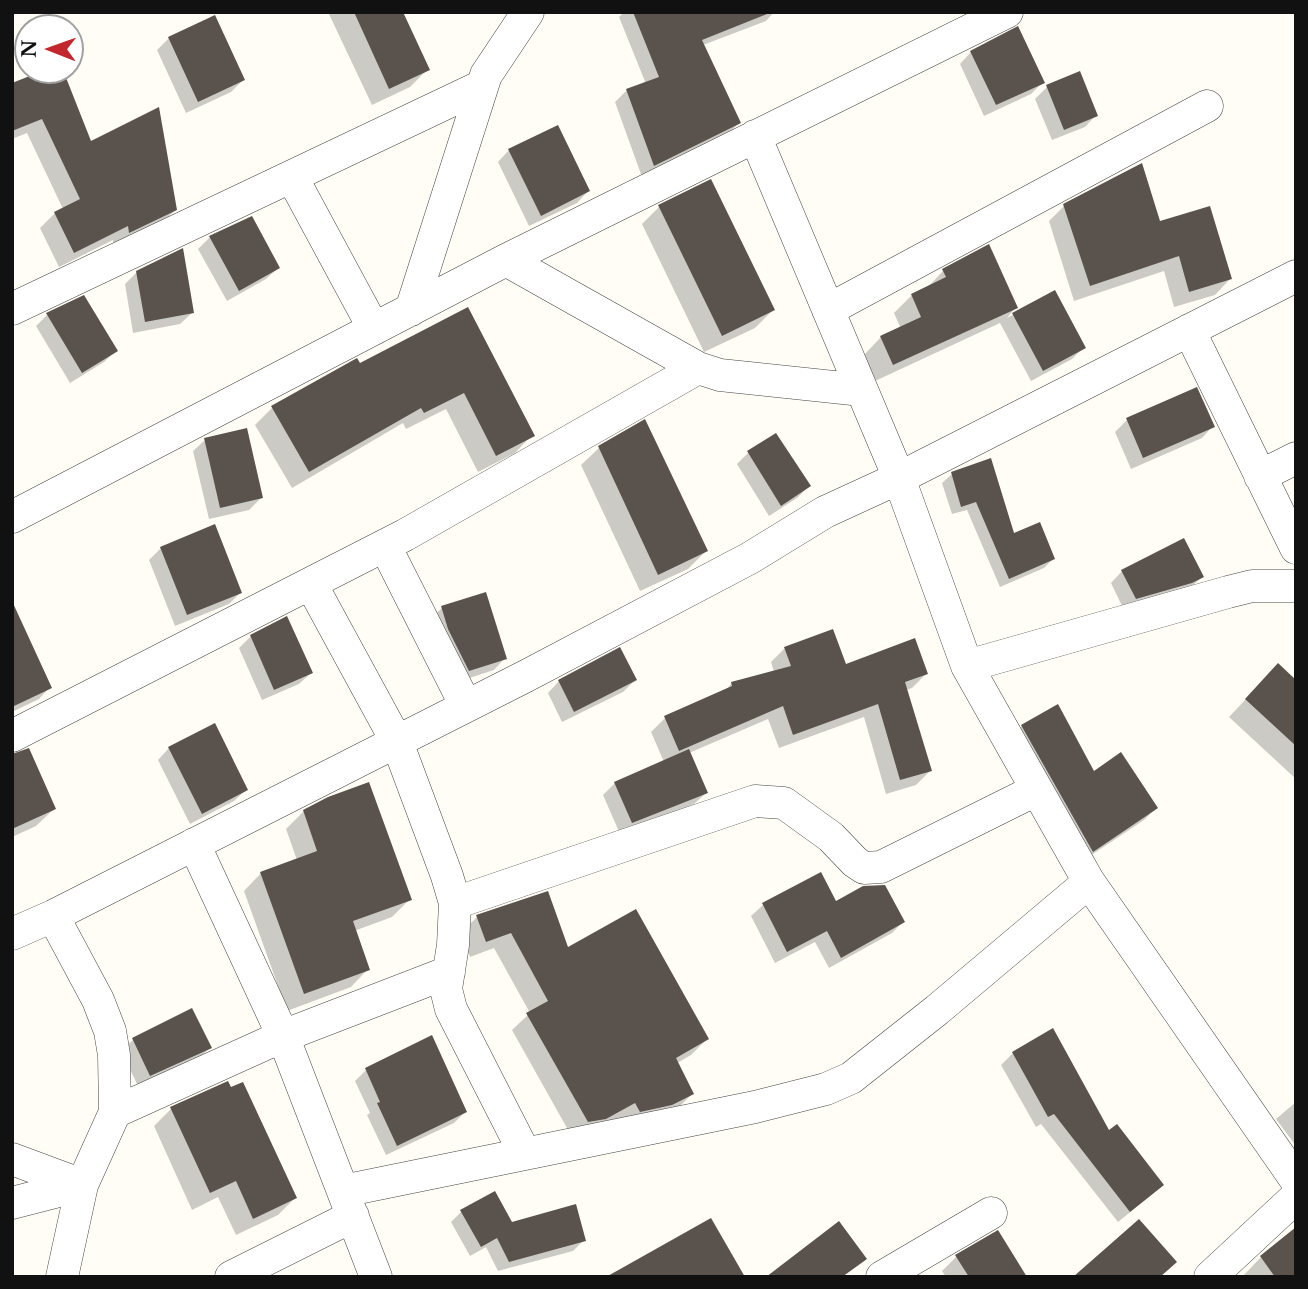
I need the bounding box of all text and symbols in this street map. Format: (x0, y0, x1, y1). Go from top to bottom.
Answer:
north arrow (14, 14, 84, 84)
text: N (18, 40, 41, 58)

